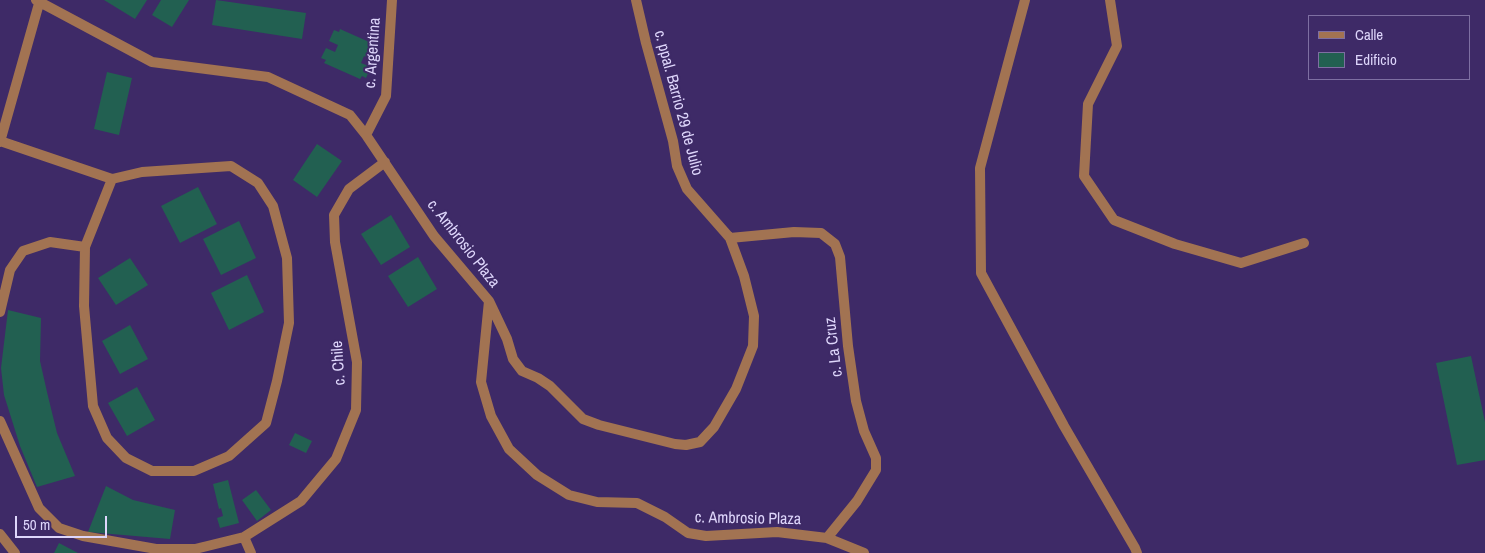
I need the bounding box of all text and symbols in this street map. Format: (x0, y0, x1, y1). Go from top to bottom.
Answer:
legend (1308, 15, 1470, 80)
street label: c. Argentina (361, 17, 385, 89)
text: Calle (1355, 24, 1383, 45)
street label: c. ppal. Barrio 29 de Julio (649, 28, 707, 178)
text: Edificio (1355, 49, 1397, 70)
street label: c. Ambrosio Plaza (423, 196, 503, 292)
street label: c. La Cruz (821, 316, 847, 378)
street label: c. Chile (328, 340, 350, 386)
scale bar (18, 506, 110, 538)
street label: c. Ambrosio Plaza (695, 508, 801, 530)
text: 50 m (23, 514, 50, 535)

